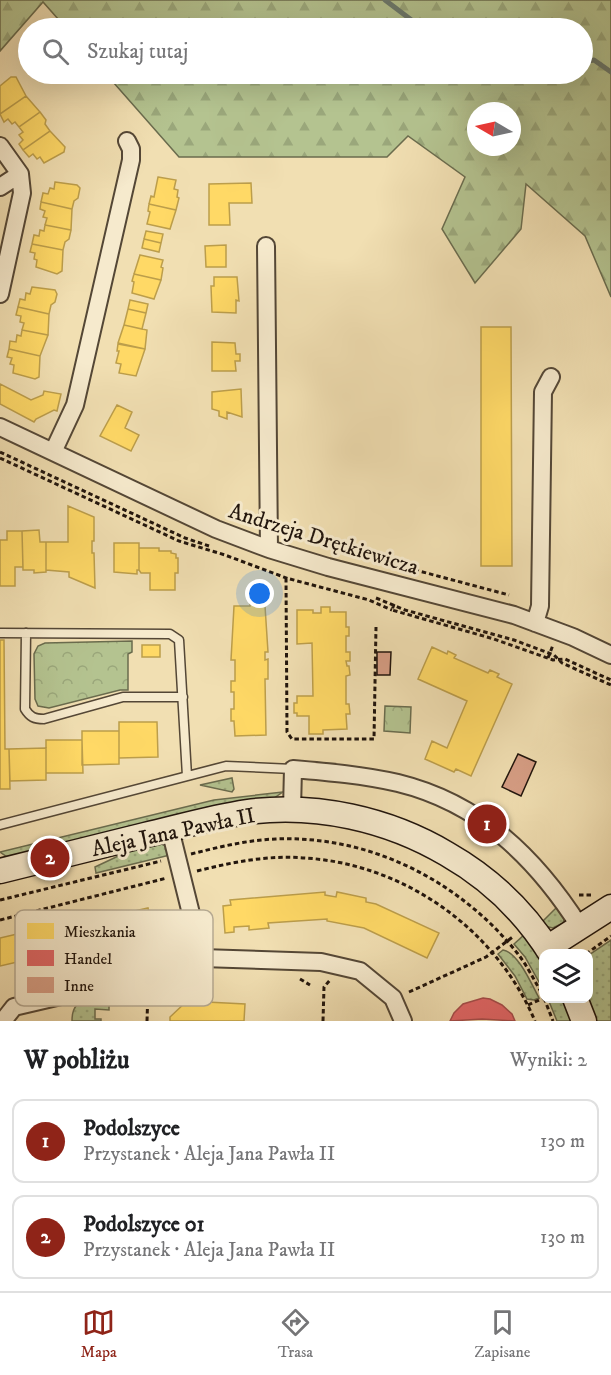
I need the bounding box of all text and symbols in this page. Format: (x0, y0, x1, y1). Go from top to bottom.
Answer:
search box (18, 18, 593, 84)
icon: search (39, 35, 72, 68)
text: Szukaj tutaj (87, 38, 188, 65)
north arrow (467, 102, 521, 156)
street label: Andrzeja Drętkiewicza (225, 498, 422, 581)
your location (245, 579, 274, 608)
street label: Aleja Jana Pawła II (89, 802, 258, 863)
pin: 1 (468, 802, 506, 846)
pin: 2 (31, 836, 70, 880)
legend (15, 910, 213, 1006)
text: Mieszkania (64, 922, 136, 942)
text: Handel (64, 949, 112, 969)
map controls (539, 949, 593, 1003)
button: layers (539, 949, 593, 1003)
text: Inne (64, 976, 94, 996)
text: W pobliżu (24, 1044, 129, 1077)
text: Wyniki: 2 (510, 1048, 587, 1073)
text: Podolszyce (83, 1115, 180, 1142)
text: 1 (42, 1129, 49, 1154)
text: 130 m (540, 1129, 585, 1154)
text: Przystanek · Aleja Jana Pawła II (83, 1142, 335, 1167)
text: Podolszyce 01 (83, 1211, 205, 1238)
text: 2 (41, 1225, 50, 1250)
text: 130 m (540, 1225, 585, 1250)
text: Przystanek · Aleja Jana Pawła II (83, 1238, 335, 1263)
tab: Mapa (81, 1306, 117, 1362)
tab: Trasa (278, 1306, 313, 1362)
tab: Zapisane (474, 1306, 530, 1362)

